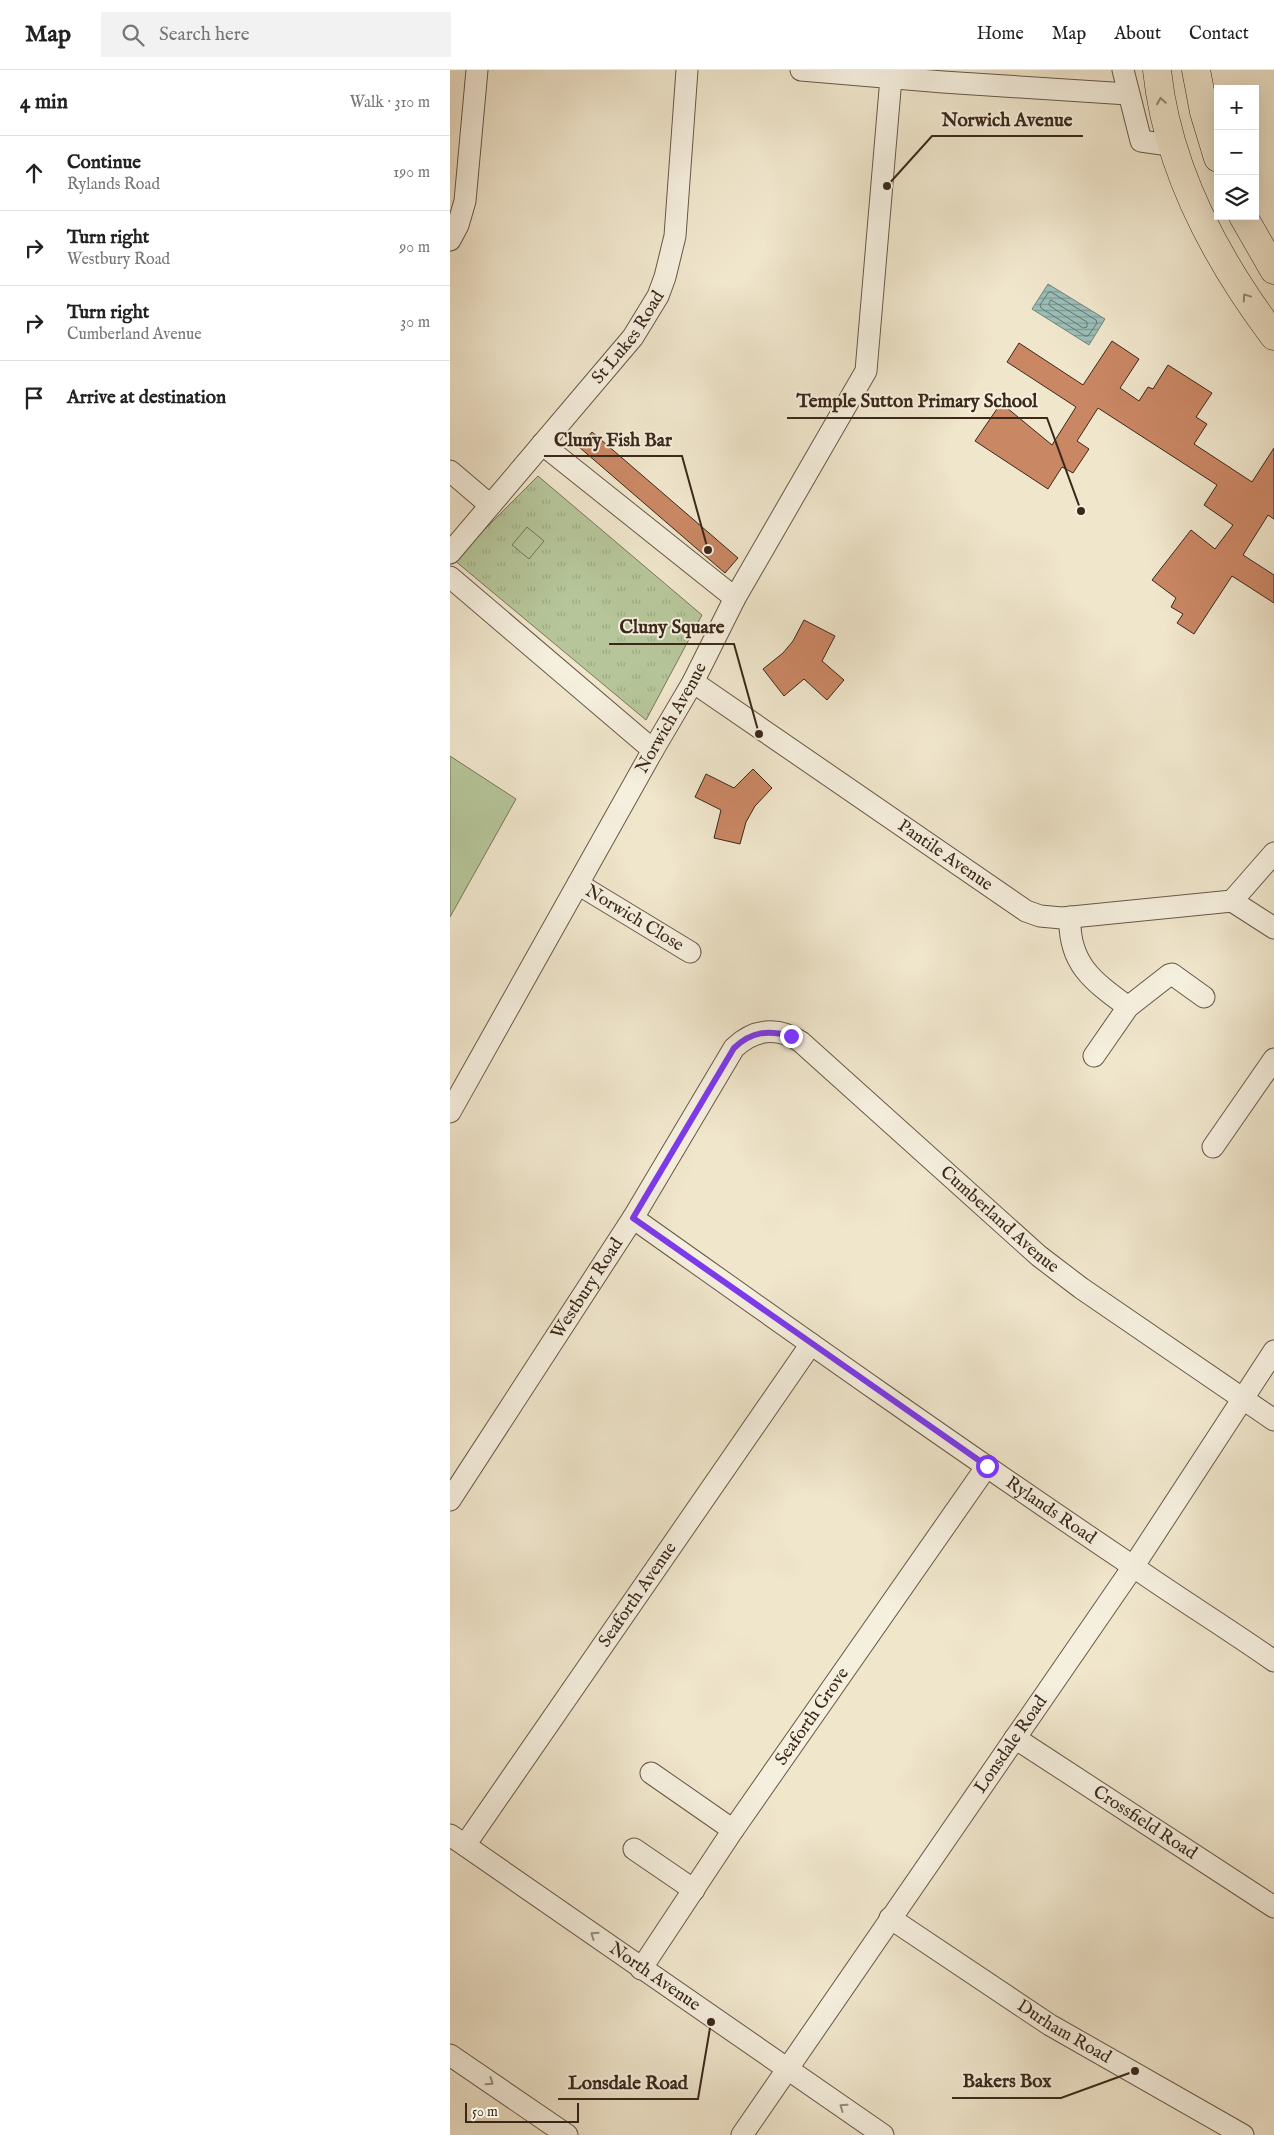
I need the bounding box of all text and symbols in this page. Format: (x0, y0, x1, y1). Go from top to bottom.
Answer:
search box (101, 12, 451, 57)
text: Map (25, 19, 71, 50)
icon: search (119, 21, 147, 49)
text: Search here (159, 23, 250, 47)
text: Home (977, 23, 1024, 46)
text: Map (1052, 23, 1086, 46)
text: About (1114, 23, 1161, 46)
text: Contact (1189, 23, 1249, 46)
map controls (1214, 85, 1259, 220)
button: + (1214, 85, 1259, 130)
text: 4 min (20, 89, 68, 116)
text: Walk · 310 m (350, 93, 430, 113)
one-way arrow (1156, 96, 1167, 104)
callout: Norwich Avenue (932, 102, 1083, 136)
text: Norwich Avenue (940, 109, 1073, 133)
button: − (1214, 130, 1259, 175)
text: Continue (67, 151, 141, 175)
icon: ahead (20, 159, 48, 187)
text: 190 m (393, 163, 430, 183)
text: Rylands Road (67, 175, 160, 195)
button: layers (1214, 175, 1259, 220)
text: Turn right (67, 226, 149, 250)
icon: right (20, 234, 48, 262)
text: 90 m (399, 238, 430, 258)
text: Westbury Road (67, 250, 170, 270)
street label: St Lukes Road (587, 286, 670, 389)
one-way arrow (1243, 293, 1252, 302)
text: Turn right (67, 301, 149, 325)
icon: right (20, 309, 48, 337)
text: 30 m (400, 313, 430, 333)
text: Cumberland Avenue (67, 325, 202, 345)
icon: arrive (20, 384, 48, 412)
callout: Temple Sutton Primary School (787, 384, 1047, 418)
text: Arrive at destination (67, 386, 226, 410)
text: Temple Sutton Primary School (796, 390, 1038, 414)
callout: Cluny Fish Bar (544, 422, 682, 456)
text: Cluny Fish Bar (554, 429, 673, 453)
callout: Cluny Square (609, 610, 734, 644)
text: Cluny Square (620, 616, 725, 640)
street label: Norwich Avenue (631, 659, 712, 778)
street label: Pantile Avenue (893, 815, 997, 896)
street label: Norwich Close (581, 880, 688, 957)
route end (780, 1025, 803, 1048)
street label: Cumberland Avenue (935, 1161, 1064, 1279)
street label: Westbury Road (546, 1233, 629, 1344)
route start (976, 1455, 999, 1478)
street label: Rylands Road (1001, 1472, 1101, 1550)
street label: Seaforth Avenue (593, 1538, 682, 1652)
street label: Seaforth Grove (770, 1663, 854, 1770)
street label: Lonsdale Road (969, 1691, 1053, 1798)
street label: Crossfield Road (1088, 1780, 1202, 1865)
one-way arrow (590, 1932, 600, 1941)
street label: North Avenue (605, 1937, 705, 2016)
street label: Durham Road (1012, 1995, 1116, 2069)
callout: Bakers Box (952, 2064, 1061, 2098)
callout: Lonsdale Road (558, 2065, 698, 2099)
text: Bakers Box (962, 2070, 1052, 2094)
text: Lonsdale Road (568, 2072, 689, 2096)
one-way arrow (484, 2076, 494, 2085)
scale bar (465, 2100, 579, 2123)
text: 50 m (472, 2103, 498, 2121)
one-way arrow (839, 2104, 848, 2113)

